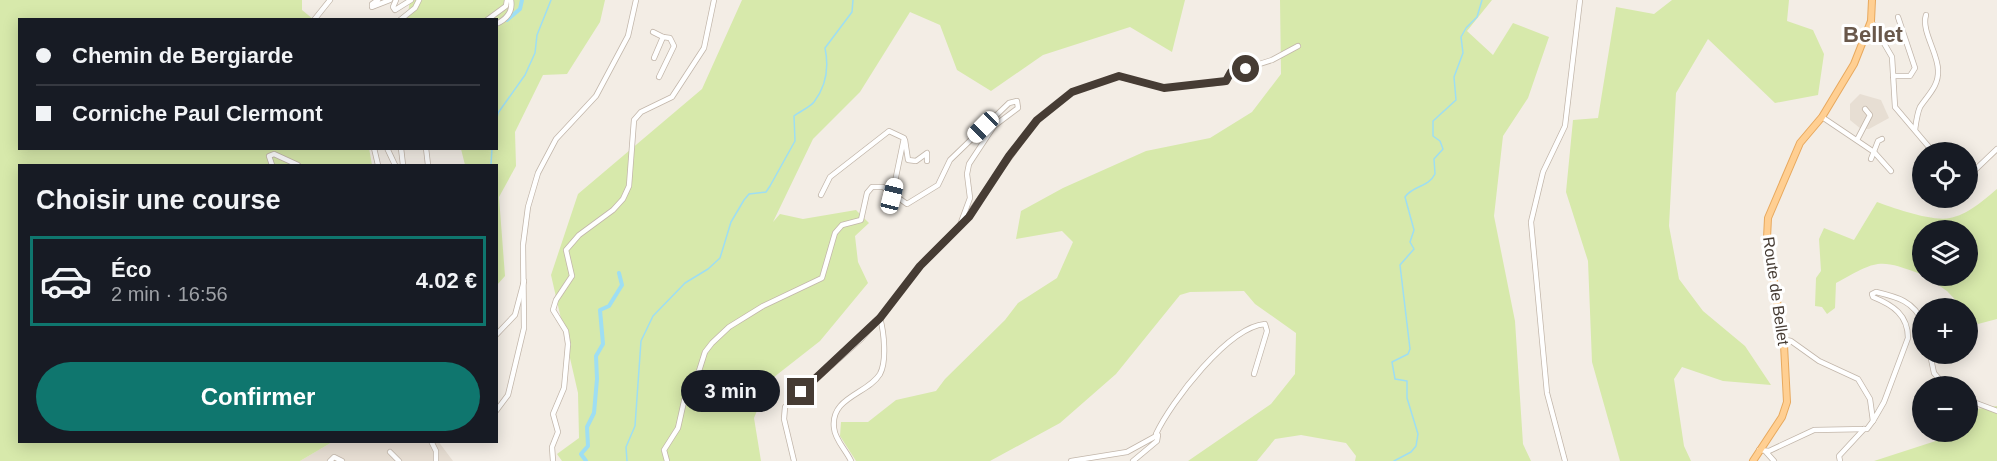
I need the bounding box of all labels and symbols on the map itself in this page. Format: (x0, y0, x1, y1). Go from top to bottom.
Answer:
district label: Bellet (1843, 22, 1904, 47)
route start (1232, 55, 1259, 82)
car (964, 108, 1002, 146)
car (879, 176, 905, 216)
street label: Route de Bellet (1760, 236, 1792, 347)
callout: 3 min (681, 371, 780, 413)
route end (787, 378, 814, 405)

